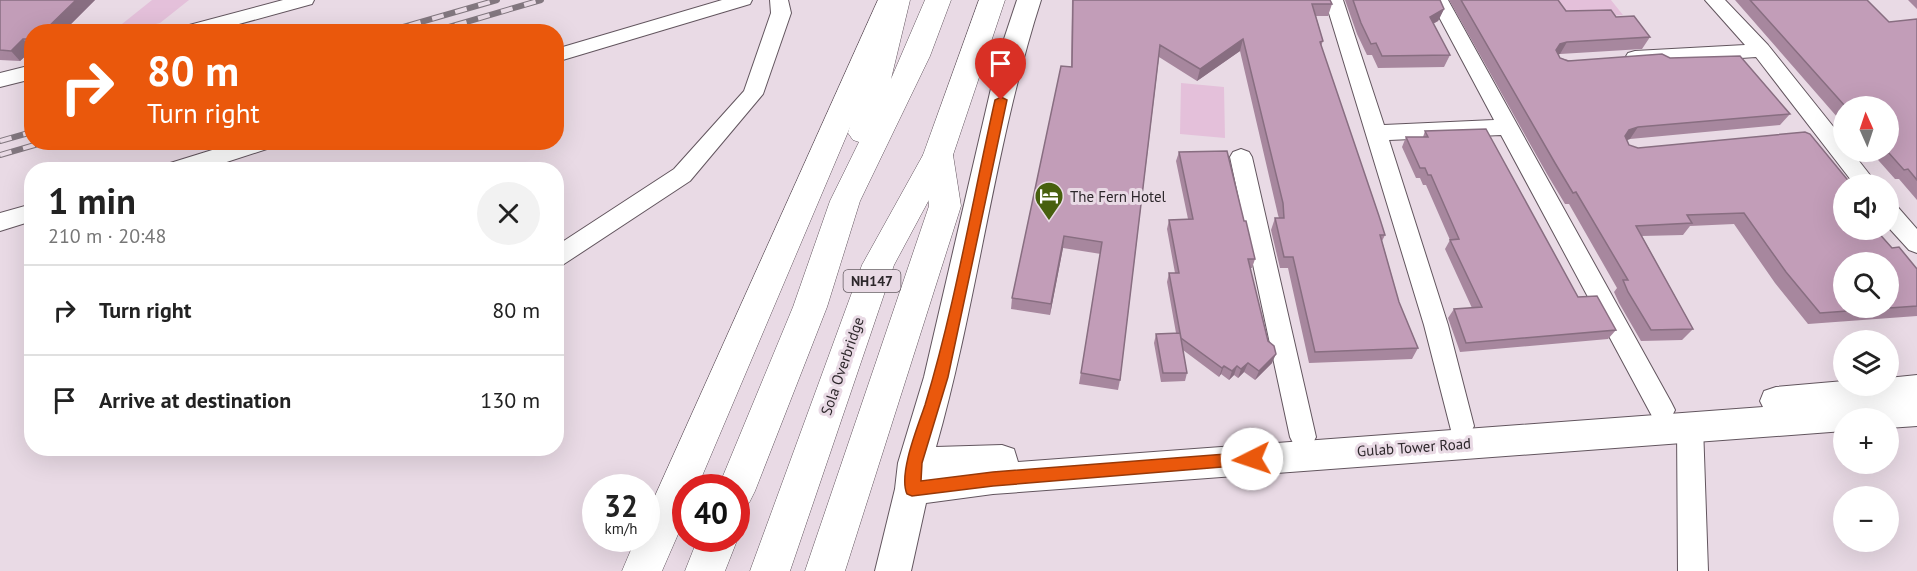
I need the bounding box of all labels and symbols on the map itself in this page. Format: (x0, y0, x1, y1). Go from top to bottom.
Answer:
pin (975, 38, 1026, 100)
north arrow (1833, 96, 1899, 162)
hotel icon: The Fern Hotel (1033, 180, 1065, 222)
place label: The Fern Hotel (1070, 187, 1167, 206)
road number: NH147 (844, 270, 900, 292)
street label: Sola Overbridge (816, 314, 868, 418)
position arrow (1220, 427, 1284, 491)
street label: Gulab Tower Road (1356, 434, 1472, 460)
speed limit sign: 40 (672, 474, 750, 552)

